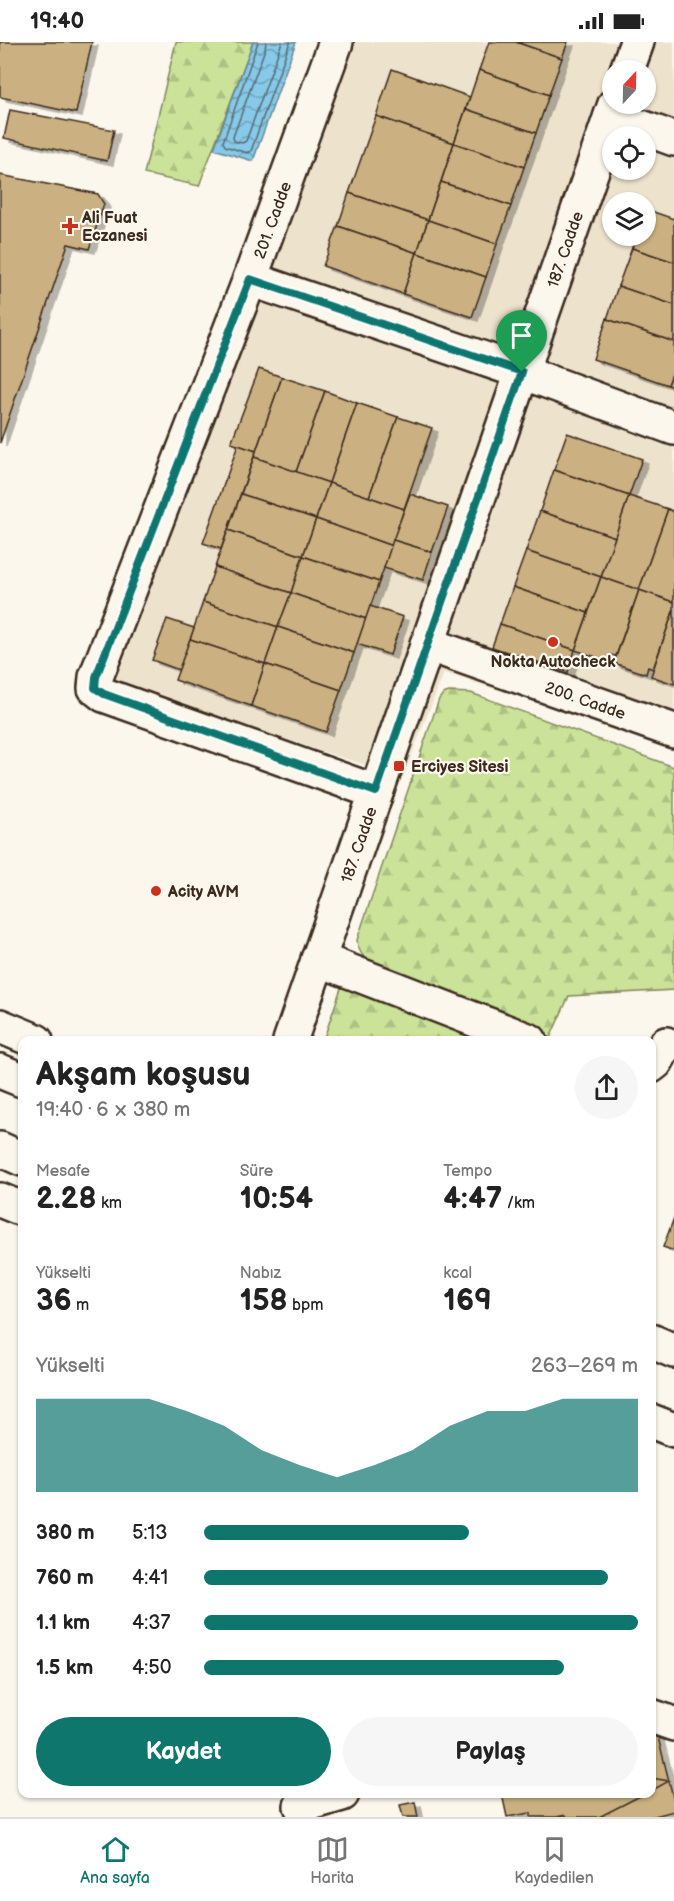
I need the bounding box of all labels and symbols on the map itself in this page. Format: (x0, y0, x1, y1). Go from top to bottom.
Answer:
north arrow (602, 60, 656, 114)
street label: 201. Cadde (251, 179, 296, 262)
place label: Ali Fuat Eczanesi (81, 209, 148, 246)
street label: 187. Cadde (544, 209, 588, 290)
marker: Ali Fuat Eczanesi (63, 219, 77, 233)
pin (496, 310, 547, 372)
marker: Nokta Autocheck (546, 635, 560, 649)
place label: Nokta Autocheck (490, 653, 616, 672)
street label: 200. Cadde (542, 678, 628, 724)
place label: Erciyes Sitesi (411, 758, 508, 777)
marker: Erciyes Sitesi (392, 759, 406, 773)
street label: 187. Cadde (338, 804, 382, 885)
place label: Acity AVM (167, 883, 239, 902)
marker: Acity AVM (149, 884, 163, 898)

